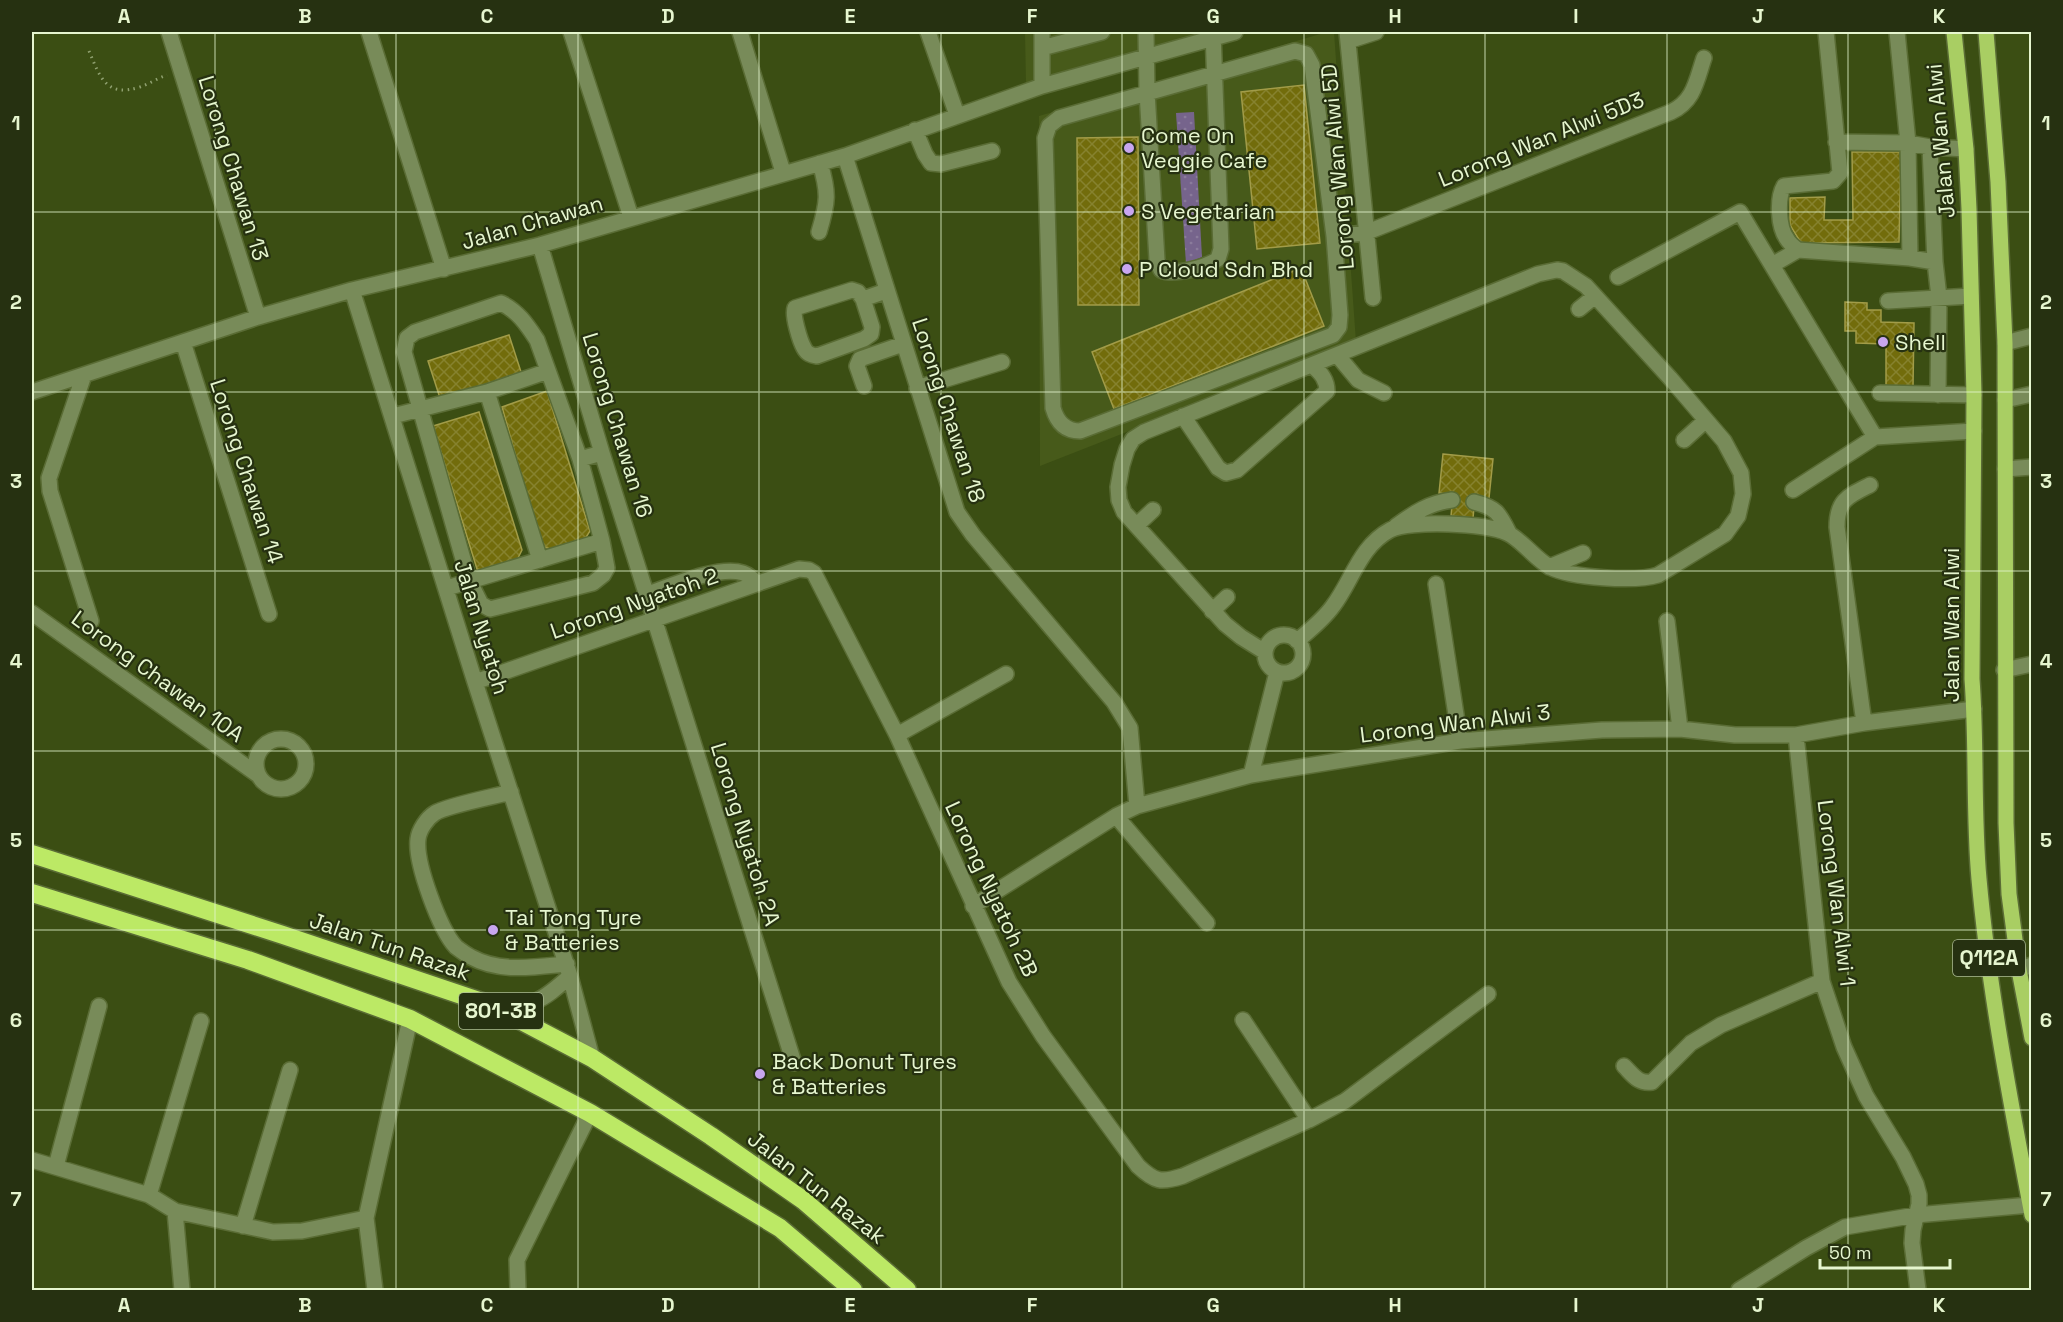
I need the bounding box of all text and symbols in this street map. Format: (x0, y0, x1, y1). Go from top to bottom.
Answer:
text: A (118, 3, 131, 29)
text: B (298, 3, 312, 29)
text: C (481, 3, 494, 29)
text: D (661, 3, 675, 29)
text: E (844, 3, 856, 29)
text: F (1027, 3, 1038, 29)
text: G (1206, 3, 1220, 29)
text: H (1388, 3, 1402, 29)
text: I (1573, 3, 1579, 29)
text: J (1752, 3, 1764, 29)
text: K (1933, 3, 1946, 29)
street label: Lorong Wan Alwi 5D (1314, 63, 1360, 271)
street label: Jalan Wan Alwi (1919, 63, 1961, 219)
street label: Lorong Chawan 13 (193, 72, 275, 264)
street label: Lorong Wan Alwi 5D3 (1434, 85, 1648, 193)
text: 1 (11, 110, 21, 136)
text: 1 (2041, 110, 2051, 136)
place label: Come On Veggie Cafe (1141, 121, 1267, 174)
marker: Come On Veggie Cafe (1122, 141, 1136, 155)
street label: Jalan Chawan (458, 188, 606, 256)
place label: S Vegetarian (1141, 197, 1275, 225)
marker: S Vegetarian (1122, 204, 1136, 218)
place label: P Cloud Sdn Bhd (1139, 255, 1313, 283)
marker: P Cloud Sdn Bhd (1120, 262, 1134, 276)
text: 2 (10, 289, 22, 315)
text: 2 (2040, 289, 2052, 315)
street label: Lorong Chawan 18 (906, 314, 992, 506)
place label: Shell (1895, 328, 1946, 356)
street label: Lorong Chawan 16 (577, 329, 659, 521)
marker: Shell (1876, 335, 1890, 349)
street label: Lorong Chawan 14 (204, 375, 290, 567)
text: 3 (10, 468, 22, 494)
text: 3 (2040, 468, 2052, 494)
street label: Jalan Wan Alwi (1937, 548, 1965, 702)
street label: Jalan Nyatoh (448, 556, 516, 698)
street label: Lorong Nyatoh 2 (546, 561, 722, 645)
street label: Lorong Chawan 10A (66, 604, 250, 748)
text: 4 (10, 648, 23, 674)
text: 4 (2040, 648, 2053, 674)
street label: Lorong Wan Alwi 3 (1358, 697, 1552, 749)
street label: Lorong Nyatoh 2A (705, 739, 787, 929)
street label: Lorong Nyatoh 2B (939, 797, 1045, 981)
street label: Lorong Wan Alwi 1 (1812, 798, 1862, 988)
text: 5 (10, 827, 22, 853)
text: 5 (2040, 827, 2052, 853)
place label: Tai Tong Tyre & Batteries (505, 903, 642, 956)
street label: Jalan Tun Razak (306, 905, 474, 987)
marker: Tai Tong Tyre & Batteries (486, 923, 500, 937)
road number: Q112A (1953, 940, 2025, 976)
road number: 801-3B (459, 993, 543, 1029)
text: 6 (10, 1007, 22, 1033)
text: 6 (2040, 1007, 2052, 1033)
place label: Back Donut Tyres & Batteries (772, 1047, 957, 1100)
marker: Back Donut Tyres & Batteries (753, 1067, 767, 1081)
street label: Jalan Tun Razak (742, 1124, 892, 1250)
text: 7 (10, 1186, 22, 1212)
text: 7 (2040, 1186, 2052, 1212)
scale bar (1820, 1232, 1950, 1270)
text: 50 m (1829, 1241, 1871, 1264)
text: A (118, 1292, 131, 1318)
text: B (298, 1292, 312, 1318)
text: C (481, 1292, 494, 1318)
text: D (661, 1292, 675, 1318)
text: E (844, 1292, 856, 1318)
text: F (1027, 1292, 1038, 1318)
text: G (1206, 1292, 1220, 1318)
text: H (1388, 1292, 1402, 1318)
text: I (1573, 1292, 1579, 1318)
text: J (1752, 1292, 1764, 1318)
text: K (1933, 1292, 1946, 1318)

